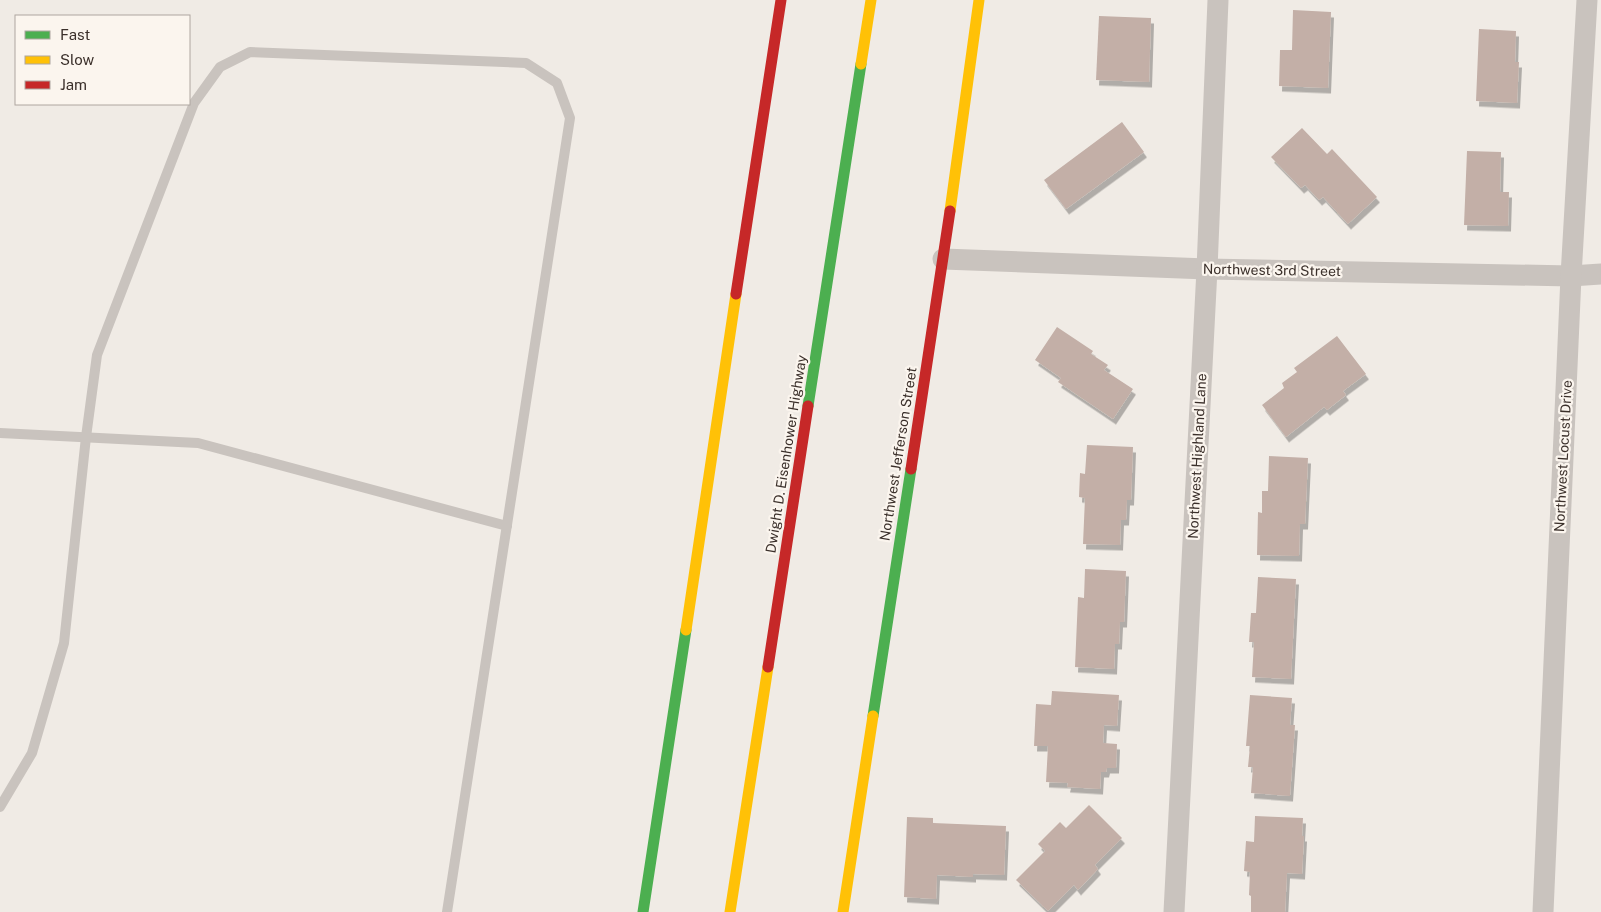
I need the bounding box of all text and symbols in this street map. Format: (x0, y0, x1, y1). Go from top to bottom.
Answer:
legend (15, 15, 190, 105)
text: Fast (60, 26, 90, 43)
text: Slow (60, 51, 95, 68)
text: Jam (60, 76, 87, 93)
street label: Northwest 3rd Street (1203, 261, 1341, 279)
street label: Dwight D. Eisenhower Highway (762, 353, 810, 554)
street label: Northwest Jefferson Street (876, 366, 920, 542)
street label: Northwest Highland Lane (1185, 373, 1209, 539)
street label: Northwest Locust Drive (1551, 380, 1575, 532)

